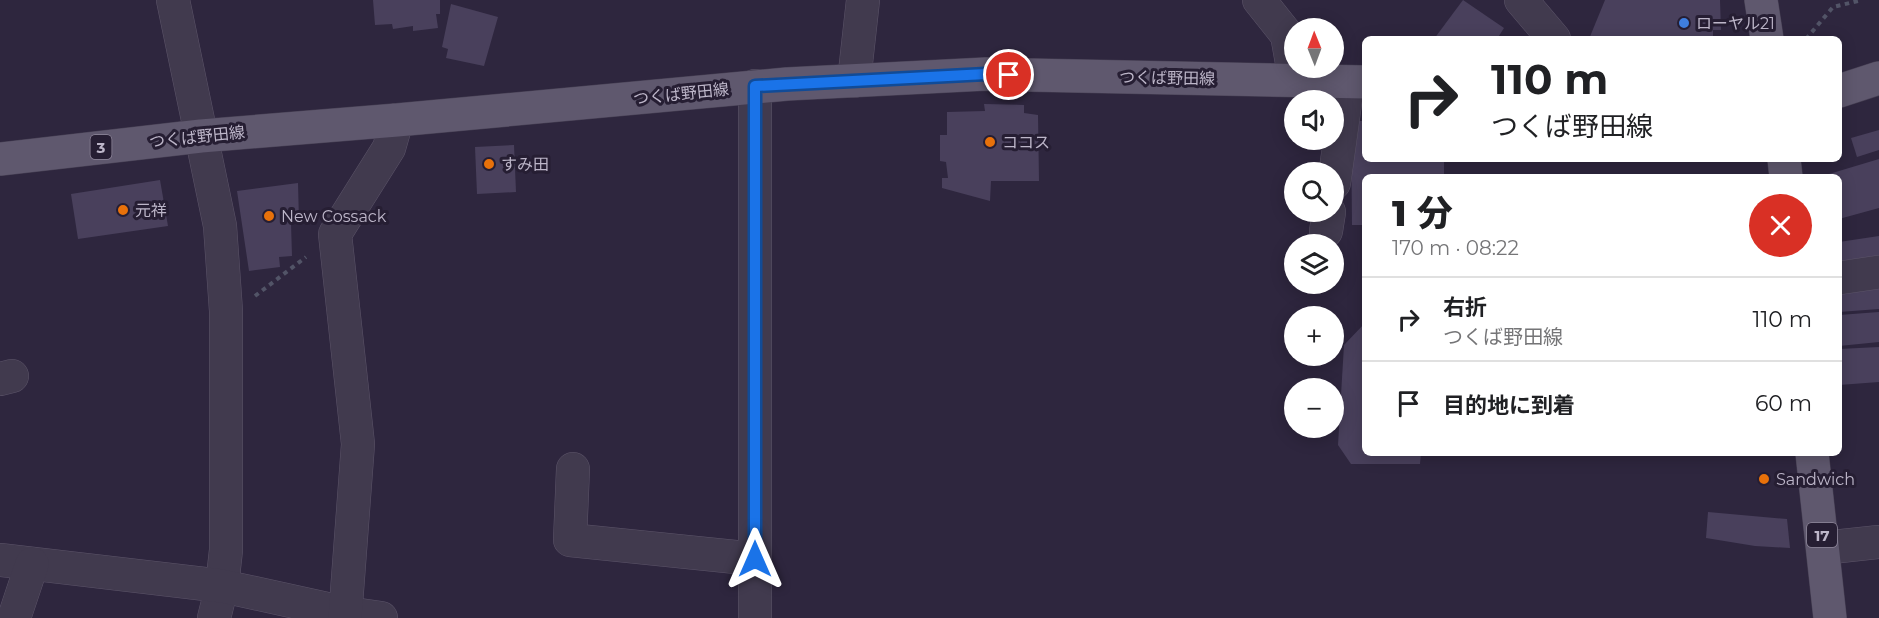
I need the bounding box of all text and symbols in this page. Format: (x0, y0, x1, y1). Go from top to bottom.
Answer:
place label: ローヤル21 (1696, 14, 1775, 33)
marker: ローヤル21 (1677, 16, 1691, 30)
north arrow (1284, 18, 1344, 78)
map controls (1284, 18, 1344, 438)
pin (983, 49, 1034, 100)
text: 110 m (1491, 53, 1608, 105)
icon: arrive (992, 58, 1025, 91)
icon: right (1392, 60, 1470, 138)
street label: つくば野田線 (1119, 68, 1215, 88)
street label: つくば野田線 (632, 80, 730, 108)
button: sound (1284, 90, 1344, 150)
text: つくば野田線 (1491, 110, 1653, 143)
street label: つくば野田線 (148, 123, 246, 151)
place label: ココス (1002, 133, 1050, 152)
road number: 3 (90, 135, 112, 159)
marker: ココス (983, 135, 997, 149)
place label: すみ田 (501, 155, 549, 174)
marker: すみ田 (482, 157, 496, 171)
button: search (1284, 162, 1344, 222)
text: 1 分 (1392, 191, 1453, 235)
button: close (1749, 194, 1812, 257)
place label: 元祥 (135, 201, 167, 220)
marker: 元祥 (116, 203, 130, 217)
place label: New Cossack (281, 207, 387, 226)
marker: New Cossack (262, 209, 276, 223)
button: layers (1284, 234, 1344, 294)
text: 170 m · 08:22 (1392, 236, 1519, 260)
text: 右折 (1443, 294, 1487, 321)
icon: right (1392, 303, 1425, 336)
button: + (1284, 306, 1344, 366)
text: 110 m (1752, 306, 1812, 333)
text: つくば野田線 (1443, 325, 1563, 349)
button: − (1284, 378, 1344, 438)
icon: arrive (1392, 387, 1425, 420)
text: 60 m (1755, 390, 1812, 417)
text: 目的地に到着 (1443, 392, 1575, 419)
place label: Sandwich (1776, 470, 1855, 489)
marker: Sandwich (1757, 472, 1771, 486)
road number: 17 (1807, 523, 1837, 547)
position arrow (723, 527, 787, 591)

